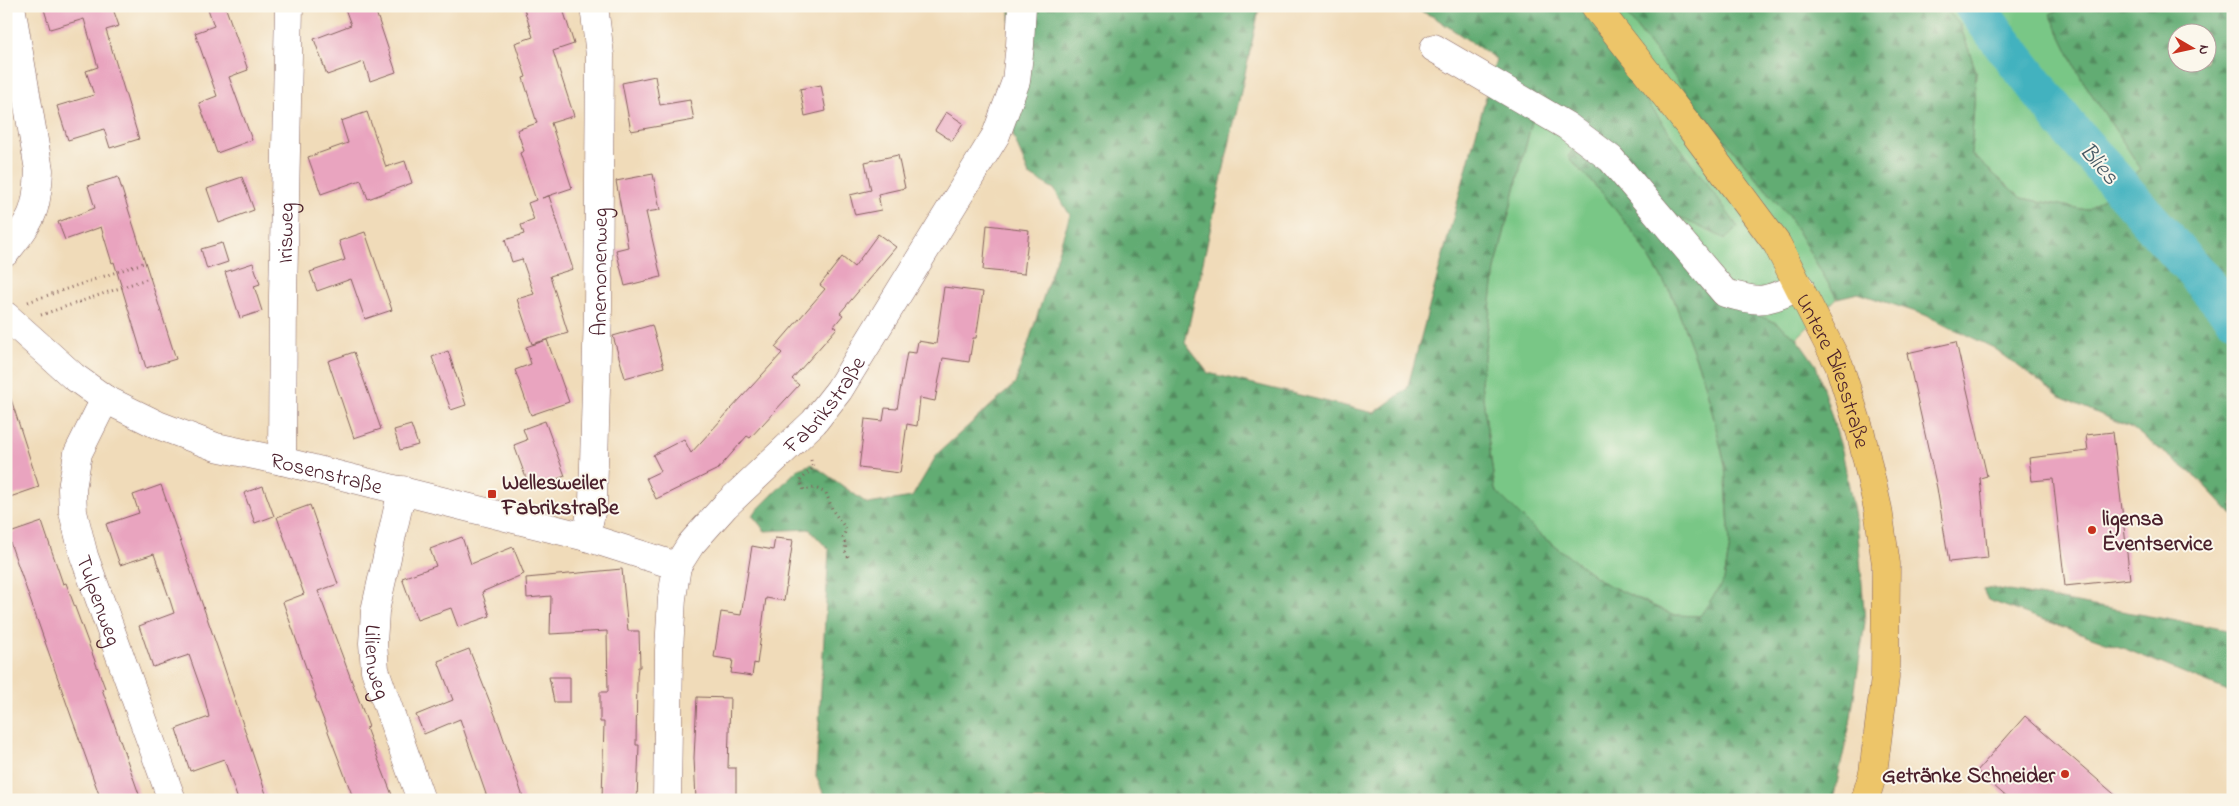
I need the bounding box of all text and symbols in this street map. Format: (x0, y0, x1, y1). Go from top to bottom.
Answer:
north arrow (2166, 22, 2216, 72)
text: N (2192, 43, 2214, 56)
water label: Blies (2070, 136, 2127, 194)
street label: Irisweg (271, 202, 305, 264)
street label: Anemonenweg (584, 207, 619, 337)
street label: Untere Bliesstraße (1786, 289, 1877, 452)
street label: Fabrikstraße (776, 351, 875, 463)
street label: Rosenstraße (267, 446, 385, 505)
place label: Wellesweiler Fabrikstraße (501, 468, 620, 525)
marker: Wellesweiler Fabrikstraße (486, 488, 498, 500)
place label: ligensa Eventservice (2102, 504, 2214, 561)
marker: ligensa Eventservice (2086, 524, 2098, 536)
street label: Tulpenweg (66, 551, 128, 651)
street label: Lilienweg (354, 623, 397, 704)
place label: Getränke Schneider (1882, 761, 2056, 793)
marker: Getränke Schneider (2059, 768, 2071, 780)

